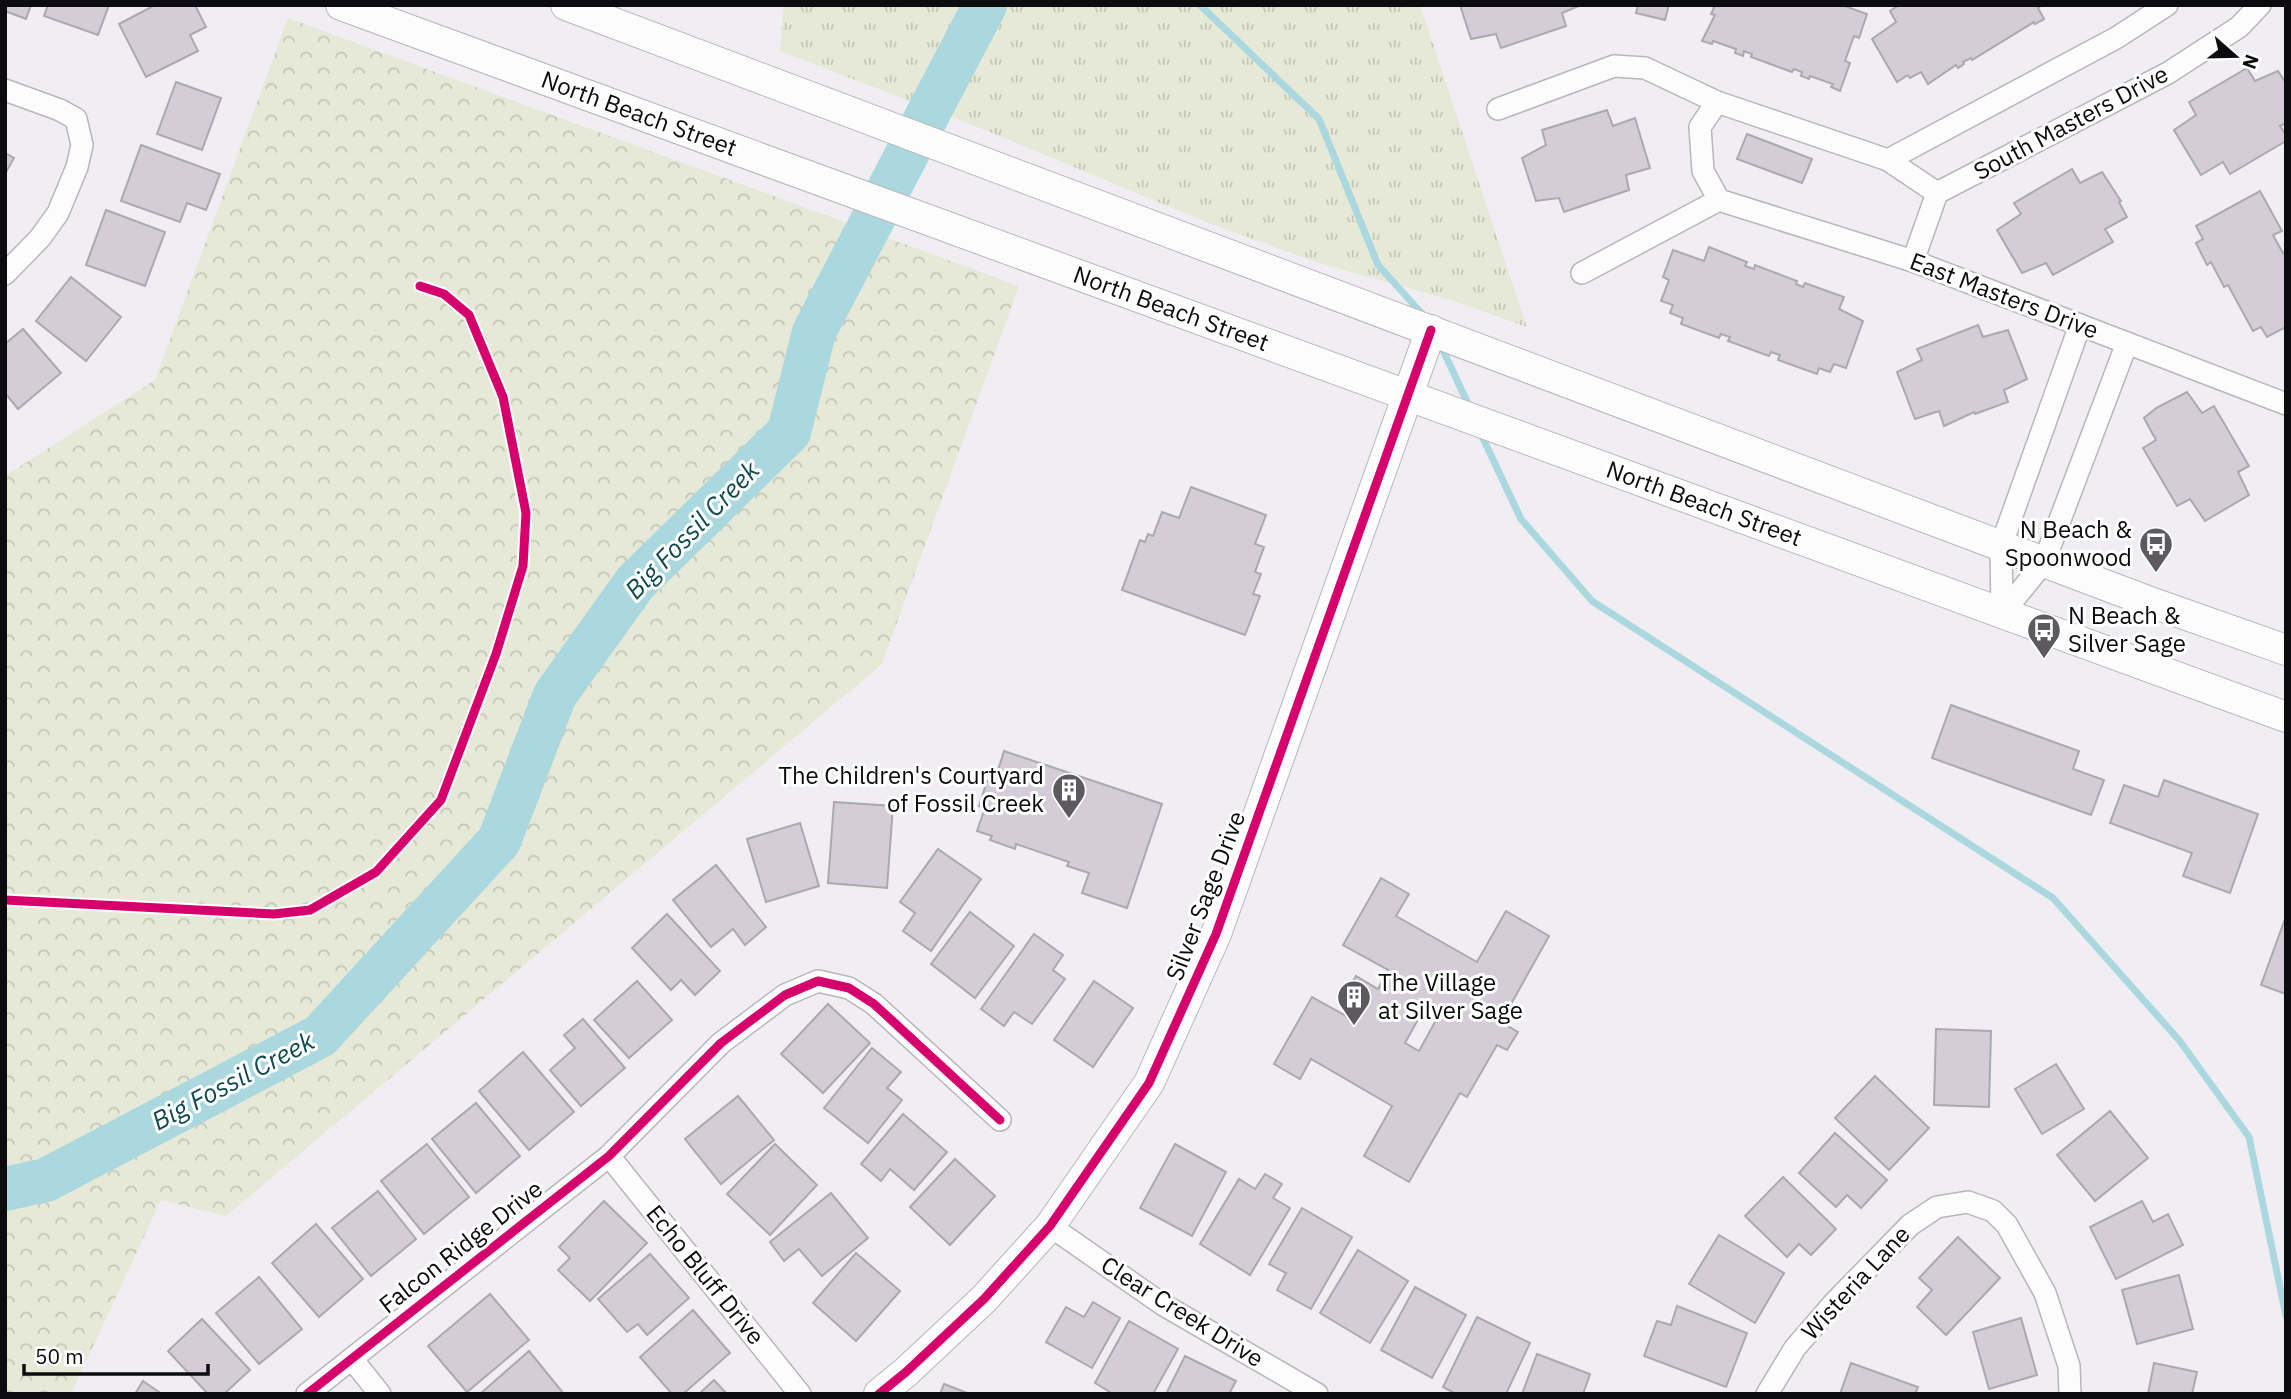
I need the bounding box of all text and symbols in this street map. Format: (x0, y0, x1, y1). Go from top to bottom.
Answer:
north arrow (2200, 21, 2270, 91)
text: N (2237, 51, 2265, 72)
street label: South Masters Drive (1968, 57, 2173, 187)
street label: North Beach Street (537, 63, 742, 163)
street label: East Masters Drive (1905, 244, 2103, 346)
street label: North Beach Street (1069, 258, 1274, 358)
water label: Big Fossil Creek (617, 453, 766, 606)
street label: North Beach Street (1602, 453, 1807, 553)
place label: N Beach & Spoonwood (2005, 513, 2132, 573)
bus stop icon: N Beach & Spoonwood (2137, 525, 2175, 574)
place label: N Beach & Silver Sage (2068, 599, 2186, 659)
bus stop icon: N Beach & Silver Sage (2025, 611, 2063, 660)
place label: The Children's Courtyard of Fossil Creek (778, 759, 1044, 819)
building icon: The Children's Courtyard of Fossil Creek (1050, 771, 1088, 820)
street label: Silver Sage Drive (1158, 806, 1252, 985)
place label: The Village at Silver Sage (1378, 966, 1523, 1026)
building icon: The Village at Silver Sage (1335, 978, 1373, 1027)
water label: Big Fossil Creek (145, 1023, 320, 1137)
street label: Falcon Ridge Drive (372, 1172, 549, 1320)
street label: Echo Bluff Drive (639, 1198, 772, 1351)
street label: Wisteria Lane (1794, 1218, 1917, 1346)
street label: Clear Creek Drive (1095, 1248, 1270, 1374)
scale bar (24, 1332, 208, 1376)
text: 50 m (35, 1342, 84, 1370)

